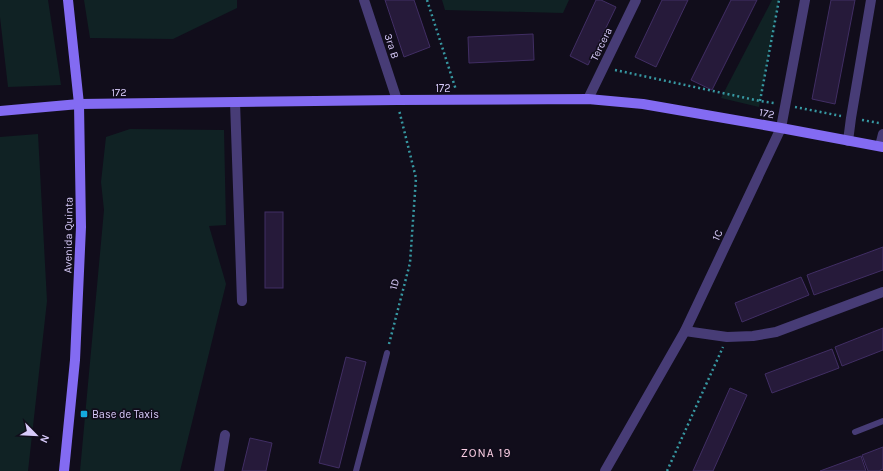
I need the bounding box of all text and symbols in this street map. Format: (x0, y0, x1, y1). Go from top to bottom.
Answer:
street label: Tercera (588, 25, 615, 63)
street label: 3ra B (381, 32, 402, 61)
street label: 172 (435, 82, 451, 95)
street label: 172 (111, 86, 127, 99)
street label: 172 (758, 106, 776, 121)
street label: Avenida Quinta (61, 197, 76, 273)
street label: 1C (709, 228, 726, 243)
street label: 1D (387, 277, 402, 291)
place label: Base de Taxis (92, 408, 159, 421)
marker: Base de Taxis (79, 409, 89, 419)
north arrow (16, 415, 56, 455)
text: N (37, 433, 52, 445)
district label: ZONA 19 (461, 446, 511, 460)

